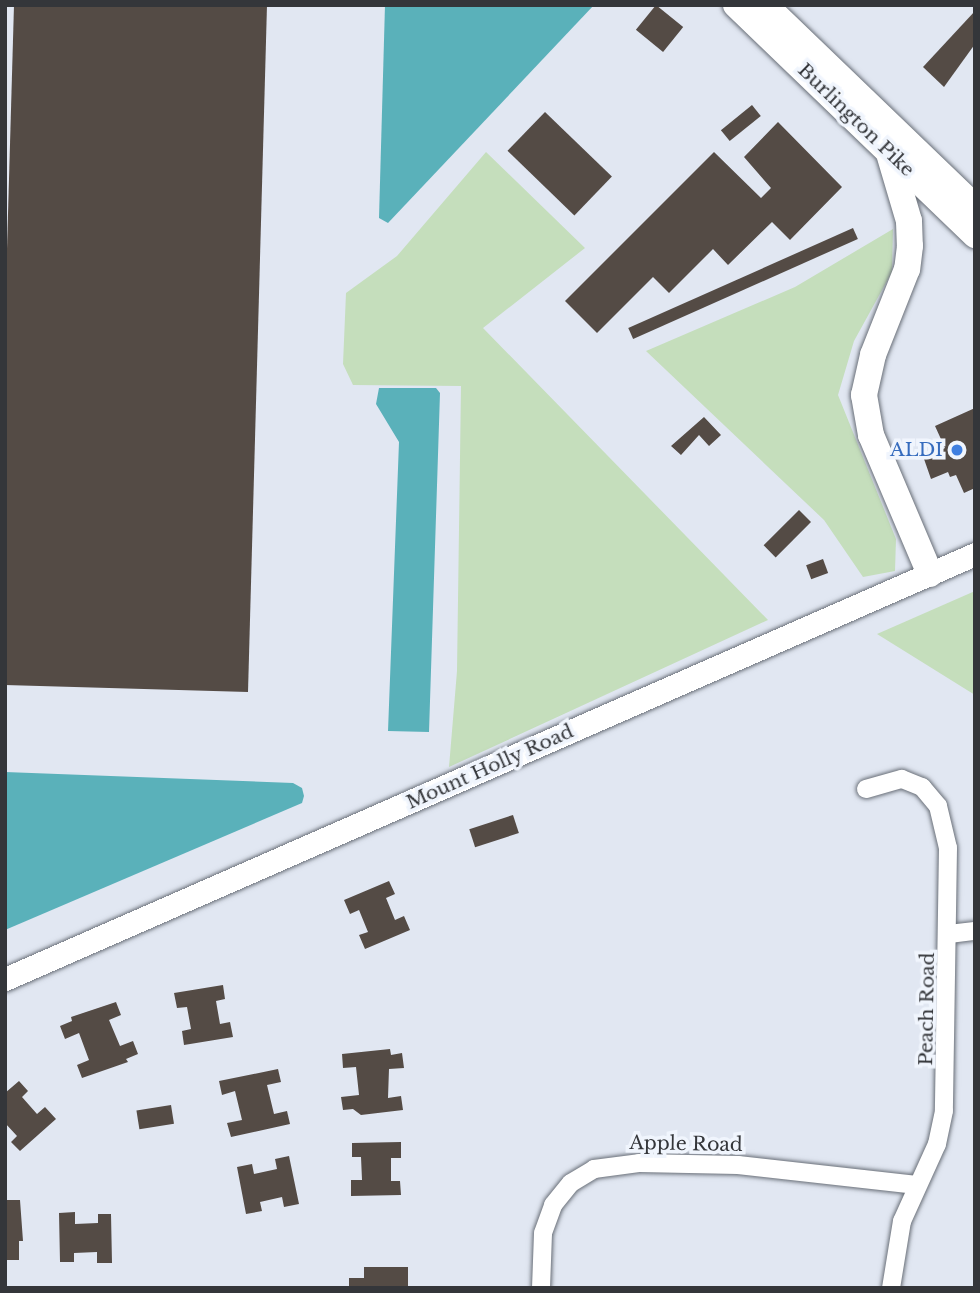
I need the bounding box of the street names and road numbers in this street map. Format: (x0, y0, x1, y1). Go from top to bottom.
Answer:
street label: Burlington Pike (793, 59, 919, 181)
street label: Mount Holly Road (403, 720, 577, 814)
street label: Peach Road (915, 952, 939, 1066)
street label: Apple Road (629, 1132, 743, 1156)

